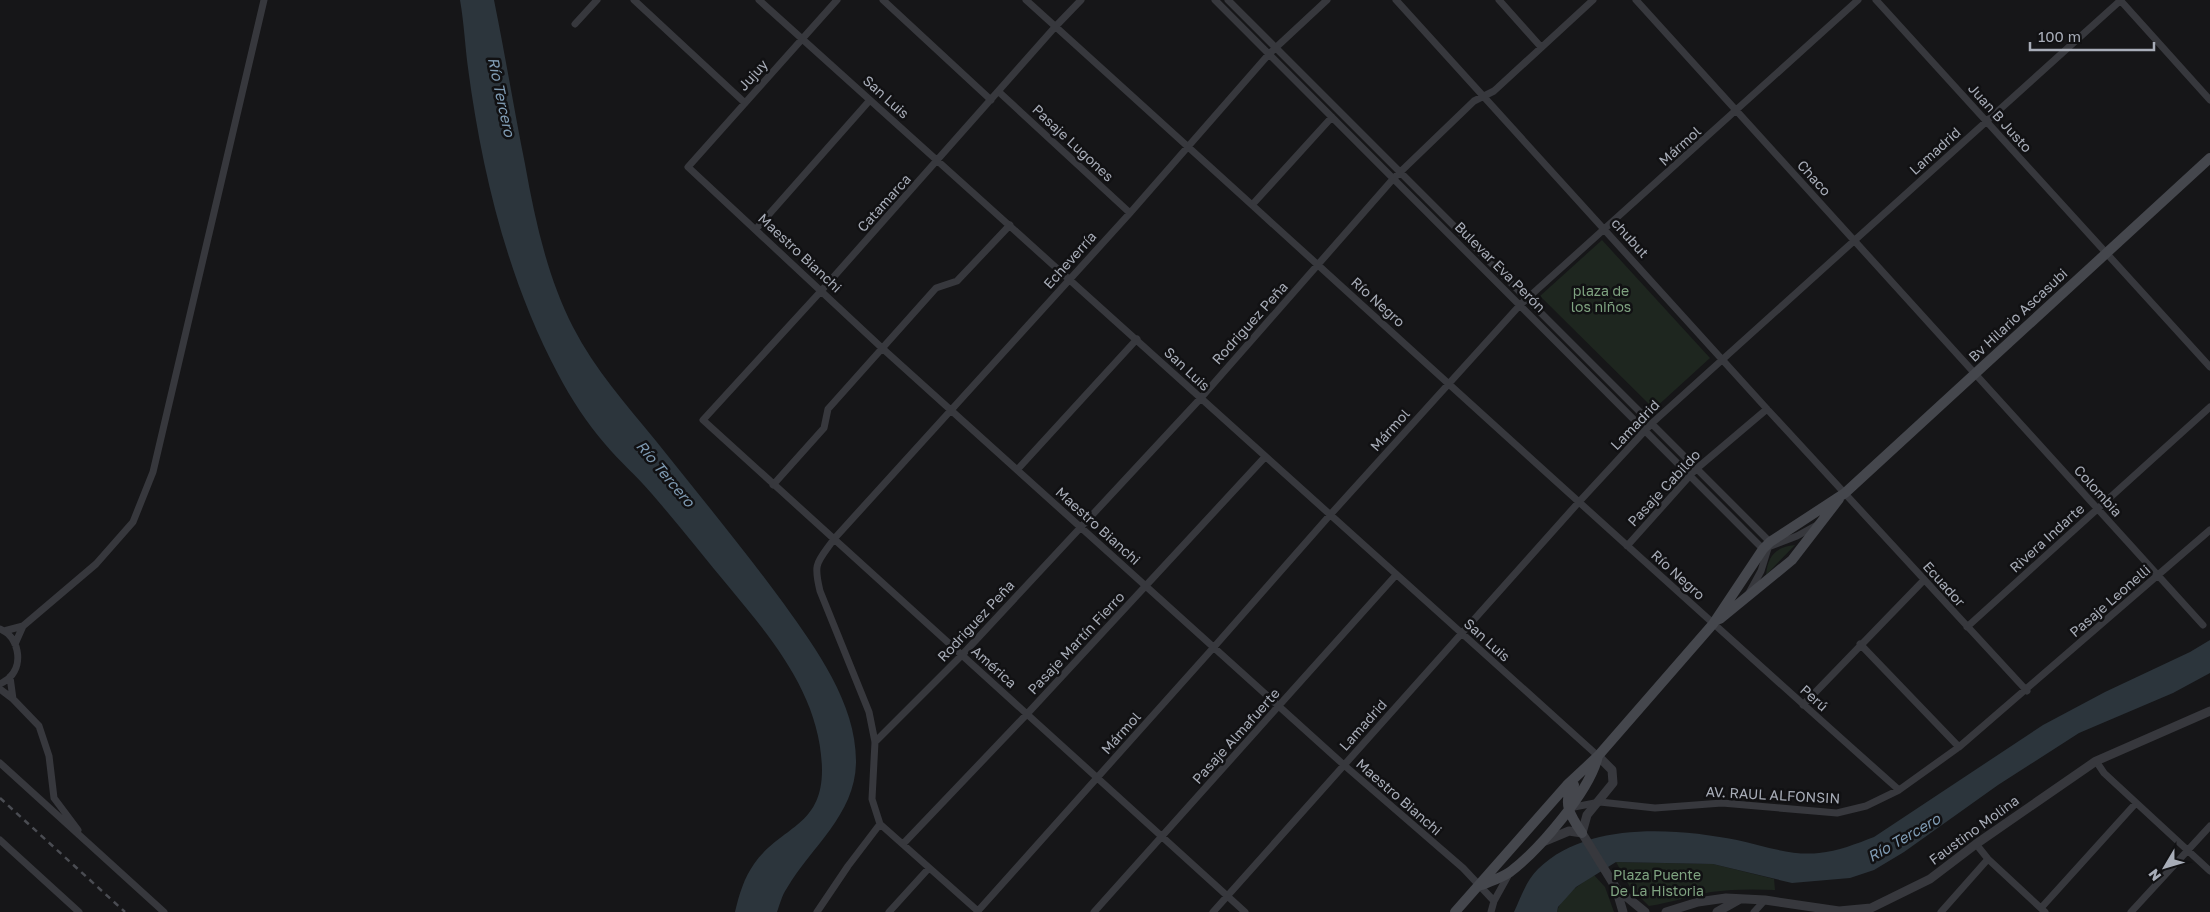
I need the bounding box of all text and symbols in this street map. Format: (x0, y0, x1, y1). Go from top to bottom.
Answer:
scale bar (2030, 20, 2154, 52)
text: 100 m (2038, 27, 2081, 45)
water label: Río Tercero (485, 55, 519, 139)
street label: Jujuy (734, 55, 771, 94)
street label: San Luis (860, 71, 913, 122)
street label: Juan B Justo (1965, 80, 2036, 156)
street label: Pasaje Lugones (1029, 101, 1118, 185)
street label: Mármol (1655, 122, 1704, 169)
street label: Lamadrid (1906, 123, 1964, 178)
street label: Chaco (1794, 156, 1835, 199)
street label: Catamarca (853, 170, 914, 235)
street label: Maestro Bianchi (755, 210, 846, 296)
street label: chubut (1608, 214, 1653, 261)
street label: Bulevar Eva Perón (1452, 218, 1549, 315)
street label: Echeverría (1040, 228, 1100, 292)
street label: Bv Hilario Ascasubi (1965, 264, 2071, 365)
street label: Río Negro (1348, 273, 1409, 330)
street label: Rodriguez Peña (1208, 278, 1291, 367)
park label: plaza de los niños (1571, 282, 1631, 315)
street label: San Luis (1161, 343, 1214, 394)
street label: Lamadrid (1607, 396, 1663, 453)
street label: Mármol (1366, 405, 1413, 454)
water label: Río Tercero (633, 437, 699, 511)
street label: Pasaje Cabildo (1624, 446, 1704, 530)
street label: Colombia (2071, 461, 2126, 520)
street label: Maestro Bianchi (1053, 483, 1144, 568)
street label: Rivera Indarte (2006, 500, 2088, 576)
street label: Río Negro (1648, 546, 1709, 603)
street label: Ecuador (1920, 558, 1969, 610)
street label: Pasaje Leonelli (2066, 561, 2154, 640)
street label: Rodriguez Peña (934, 576, 1018, 665)
street label: Pasaje Martín Fierro (1024, 588, 1128, 698)
street label: San Luis (1461, 614, 1514, 665)
street label: América (968, 642, 1020, 691)
street label: Perú (1797, 681, 1832, 714)
street label: Pasaje Almafuerte (1188, 684, 1283, 787)
street label: Lamadrid (1335, 696, 1390, 754)
street label: Mármol (1097, 708, 1144, 757)
street label: Maestro Bianchi (1353, 755, 1446, 838)
street label: AV. RAUL ALFONSIN (1705, 782, 1841, 807)
street label: Faustino Molina (1925, 791, 2022, 868)
water label: Río Tercero (1864, 809, 1944, 865)
north arrow (2140, 842, 2190, 892)
park label: Plaza Puente De La Historia (1610, 866, 1704, 899)
text: N (2144, 866, 2164, 885)

